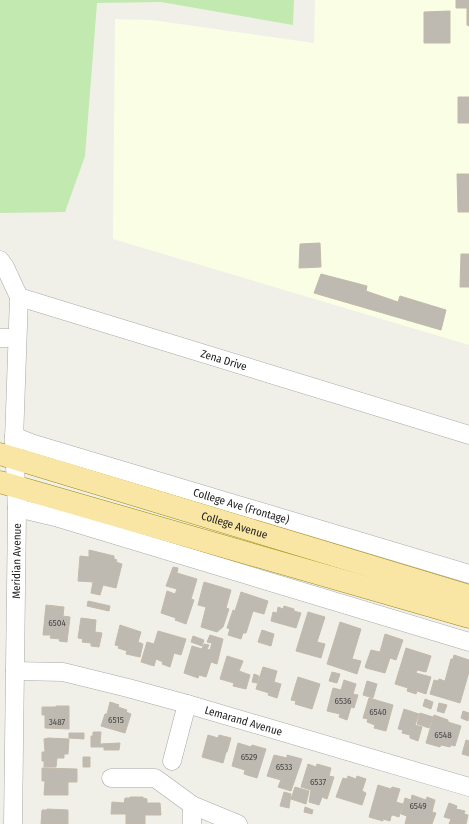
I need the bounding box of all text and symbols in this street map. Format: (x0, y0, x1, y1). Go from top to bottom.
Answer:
street label: Zena Drive (199, 347, 248, 373)
street label: College Ave (Frontage) (192, 485, 291, 526)
street label: College Avenue (200, 509, 269, 541)
street label: Meridian Avenue (9, 523, 23, 599)
house number: 6504 (48, 618, 66, 628)
house number: 6536 (334, 696, 352, 706)
street label: Lemarand Avenue (203, 703, 284, 738)
house number: 6540 (369, 707, 387, 717)
house number: 6515 (108, 715, 124, 725)
house number: 3487 (49, 717, 66, 727)
house number: 6548 (434, 730, 452, 740)
house number: 6529 (241, 752, 257, 762)
house number: 6533 (276, 762, 292, 772)
house number: 6537 (310, 777, 326, 787)
house number: 6549 (409, 801, 427, 811)

